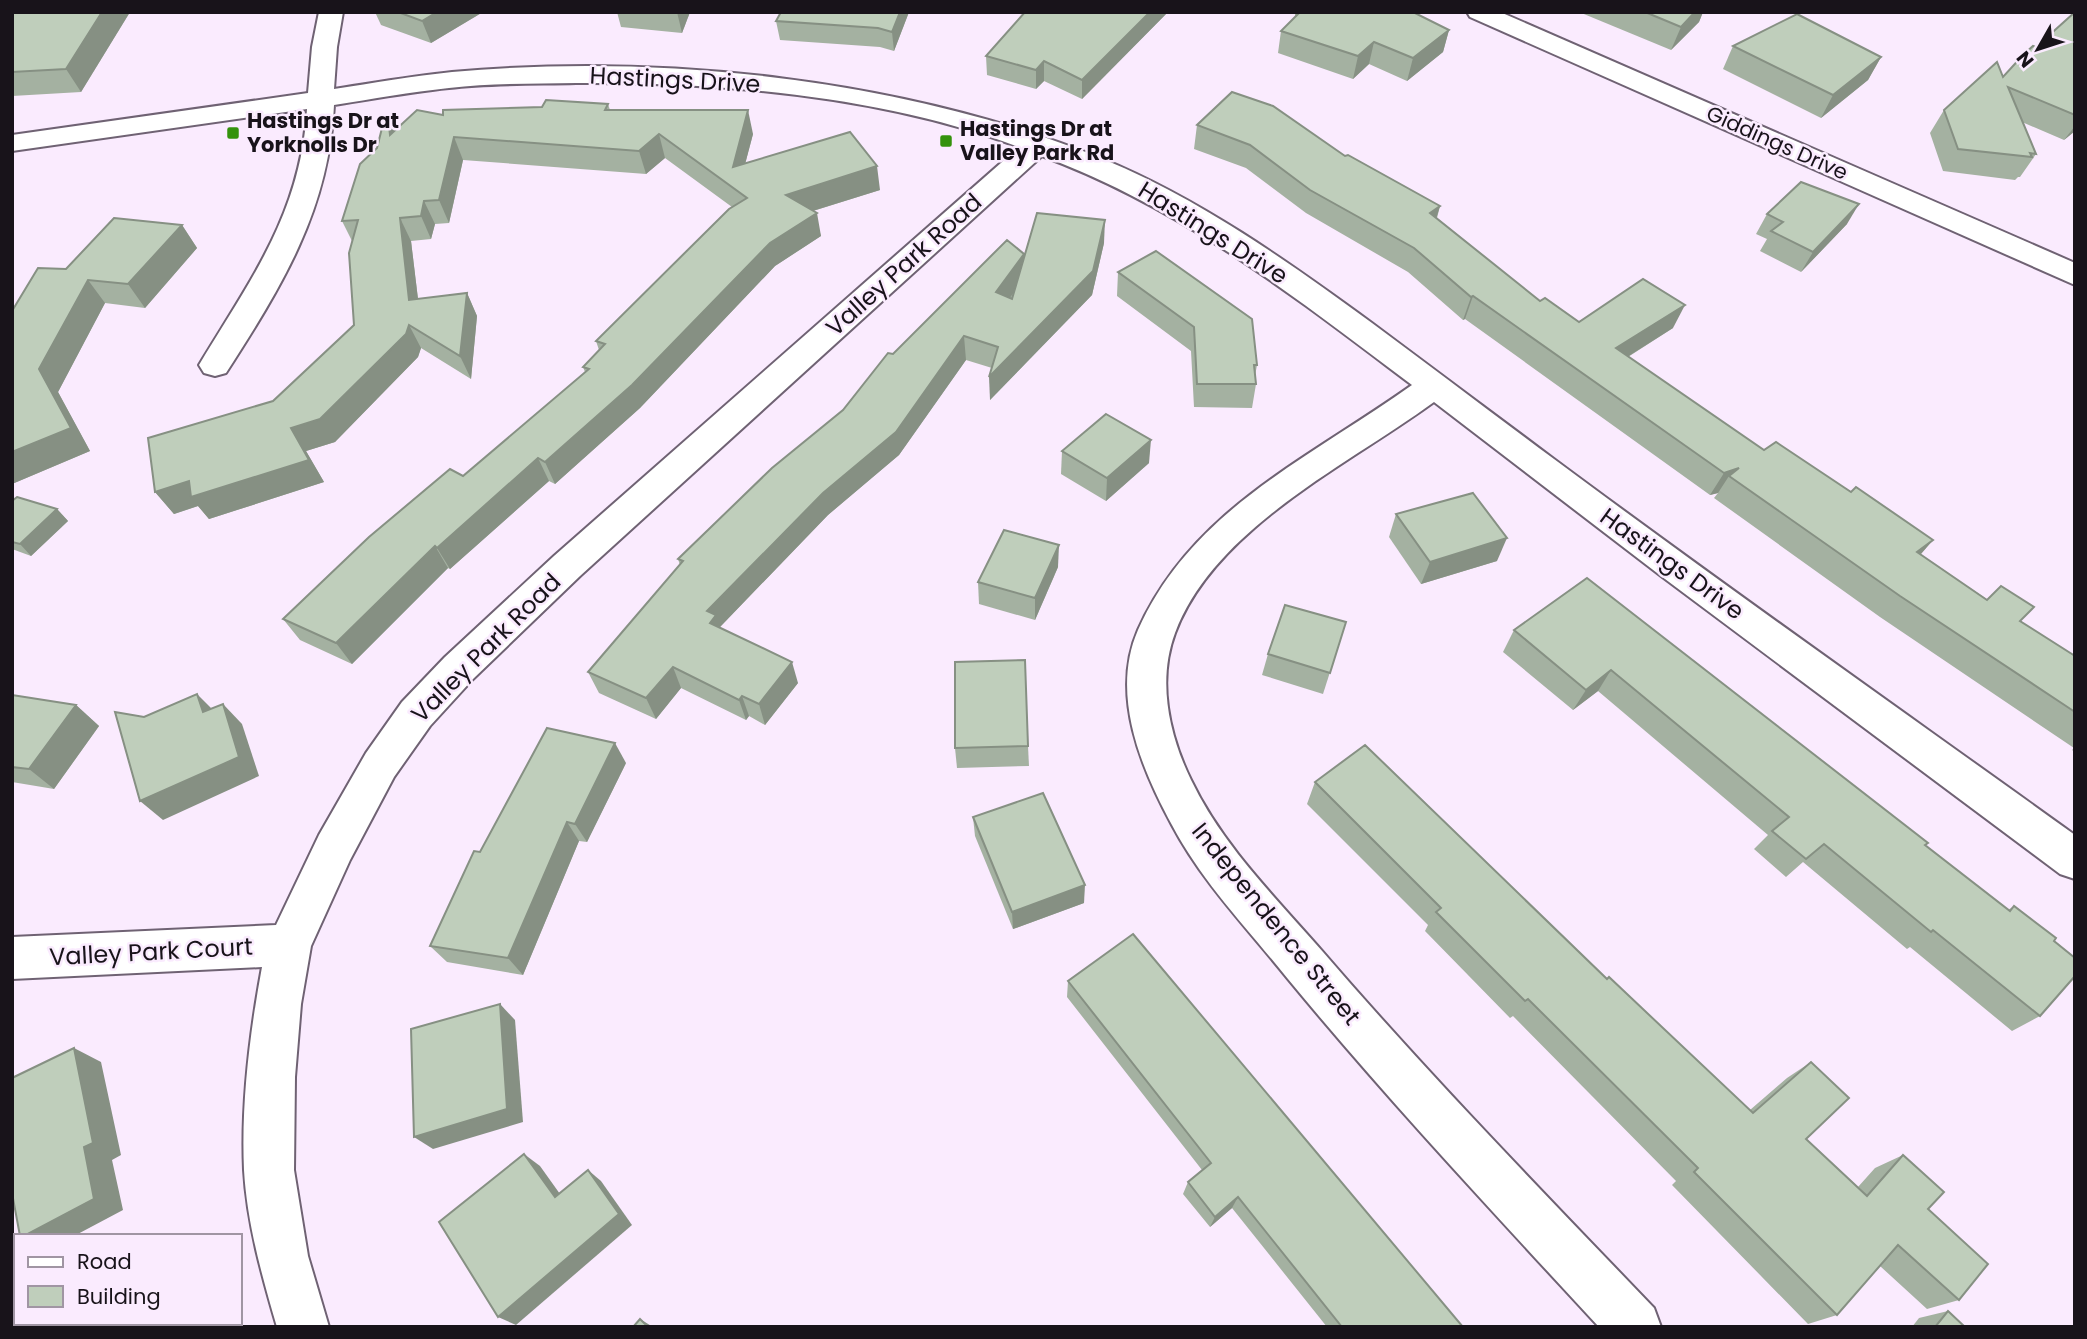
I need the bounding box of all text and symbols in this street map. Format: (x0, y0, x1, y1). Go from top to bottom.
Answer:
north arrow (2003, 14, 2073, 84)
text: N (2010, 45, 2040, 73)
street label: Hastings Drive (589, 59, 761, 100)
street label: Giddings Drive (1702, 98, 1852, 187)
place label: Hastings Dr at Yorknolls Dr (247, 106, 399, 159)
place label: Hastings Dr at Valley Park Rd (960, 114, 1114, 167)
marker: Hastings Dr at Yorknolls Dr (225, 125, 241, 141)
marker: Hastings Dr at Valley Park Rd (938, 133, 954, 149)
street label: Hastings Drive (1132, 173, 1294, 292)
street label: Valley Park Road (819, 186, 989, 344)
street label: Hastings Drive (1594, 500, 1751, 627)
street label: Valley Park Road (404, 566, 568, 730)
street label: Independence Street (1184, 816, 1368, 1032)
street label: Valley Park Court (48, 930, 254, 973)
legend (14, 1234, 242, 1325)
text: Road (77, 1247, 132, 1276)
text: Building (77, 1282, 161, 1311)

